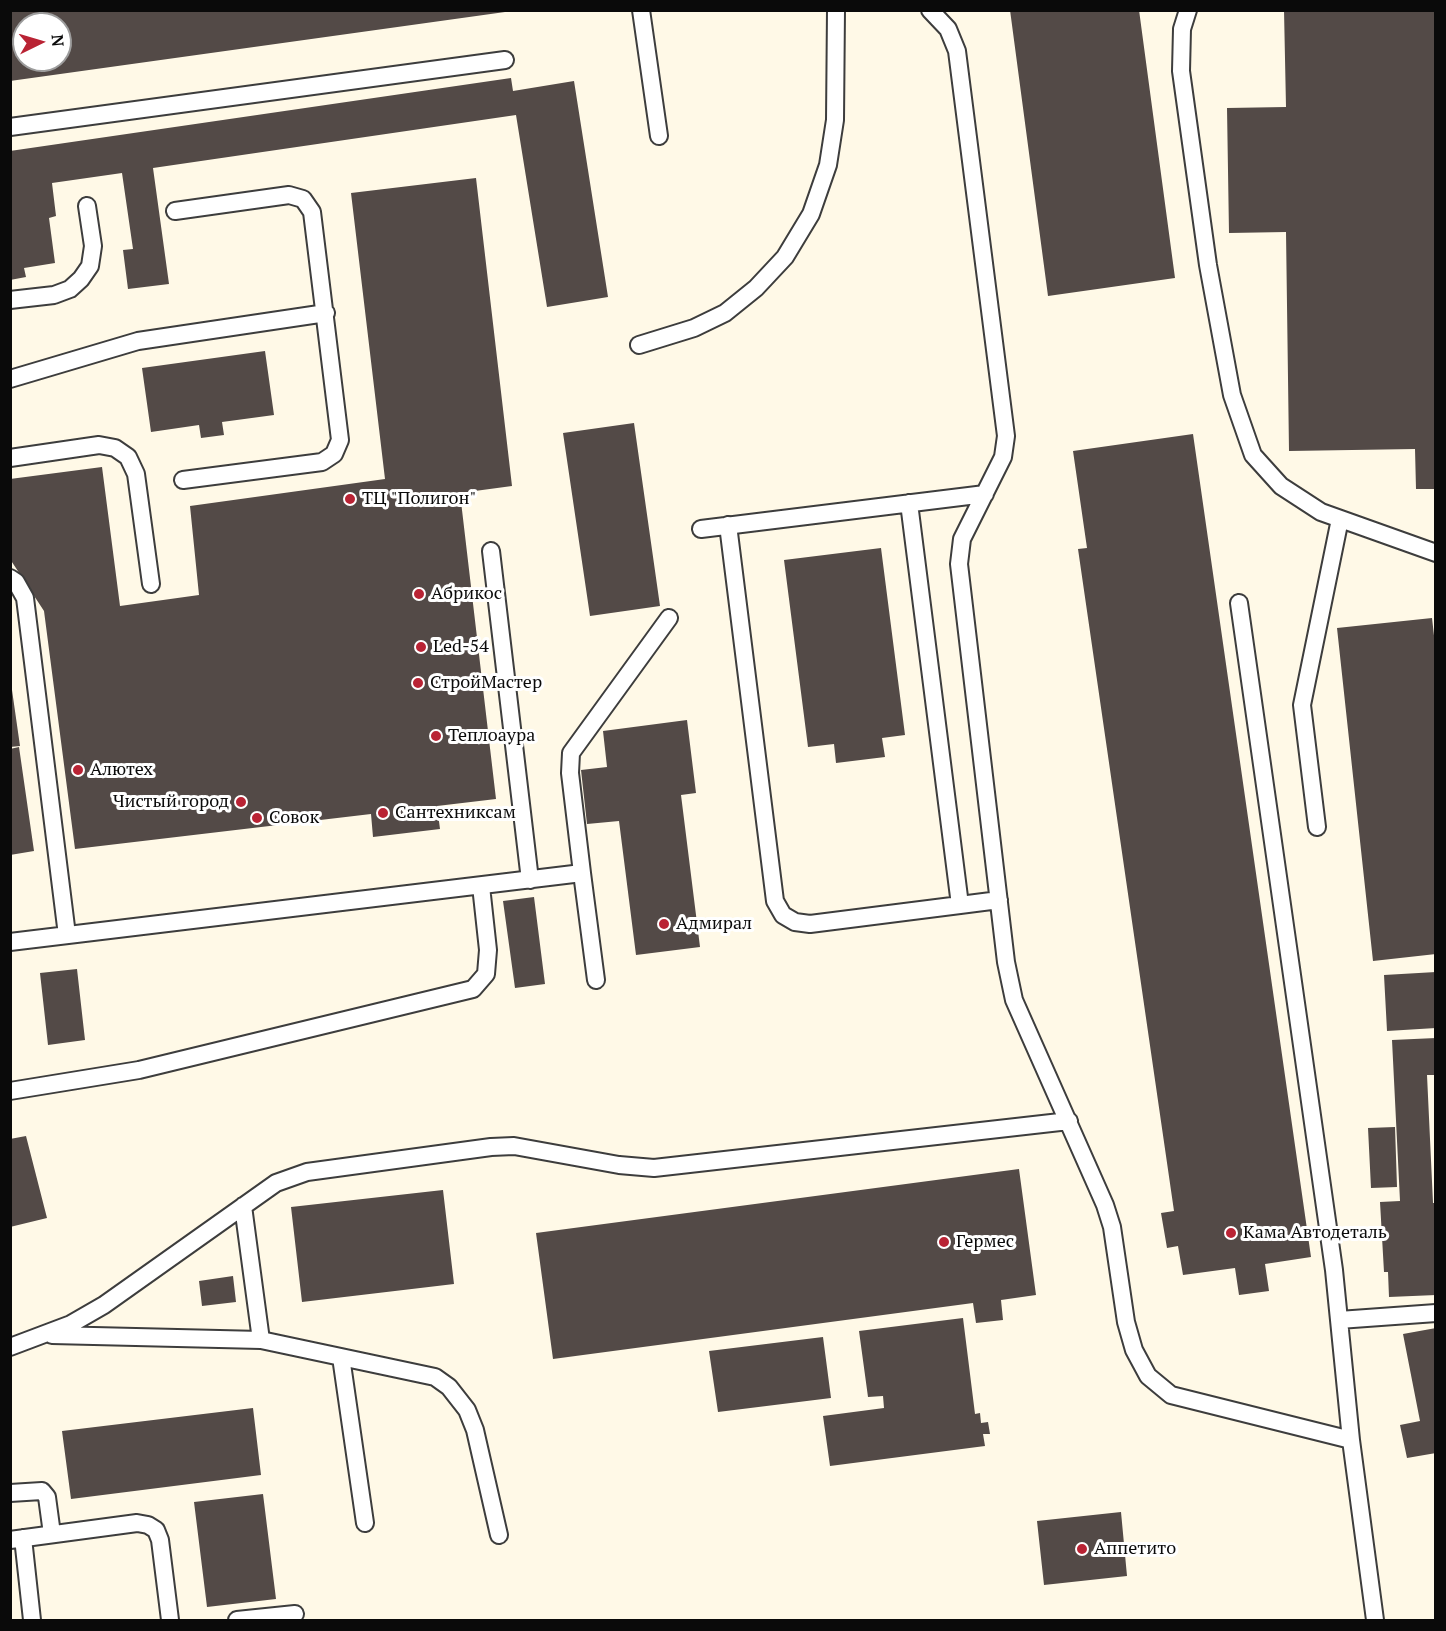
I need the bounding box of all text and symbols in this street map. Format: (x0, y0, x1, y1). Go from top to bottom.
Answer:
north arrow (12, 12, 72, 72)
text: N (46, 34, 69, 48)
place label: ТЦ "Полигон" (362, 488, 476, 510)
marker: ТЦ "Полигон" (343, 492, 357, 506)
place label: Абрикос (431, 583, 502, 605)
marker: Абрикос (412, 587, 426, 601)
place label: Led-54 (433, 636, 489, 658)
marker: Led-54 (414, 640, 428, 654)
place label: СтройМастер (430, 672, 542, 694)
marker: СтройМастер (411, 676, 425, 690)
place label: Теплоаура (448, 725, 535, 747)
marker: Теплоаура (429, 729, 443, 743)
place label: Алютех (90, 759, 153, 781)
marker: Алютех (71, 763, 85, 777)
place label: Чистый город (113, 791, 229, 813)
marker: Чистый город (234, 795, 248, 809)
place label: Сантехниксам (395, 802, 516, 824)
marker: Сантехниксам (376, 806, 390, 820)
place label: Совок (269, 807, 319, 829)
marker: Совок (250, 811, 264, 825)
place label: Адмирал (676, 913, 752, 935)
marker: Адмирал (657, 917, 671, 931)
place label: Кама Автодеталь (1243, 1222, 1387, 1244)
marker: Кама Автодеталь (1224, 1226, 1238, 1240)
place label: Гермес (956, 1231, 1014, 1253)
marker: Гермес (937, 1235, 951, 1249)
place label: Аппетито (1094, 1538, 1176, 1560)
marker: Аппетито (1075, 1542, 1089, 1556)

